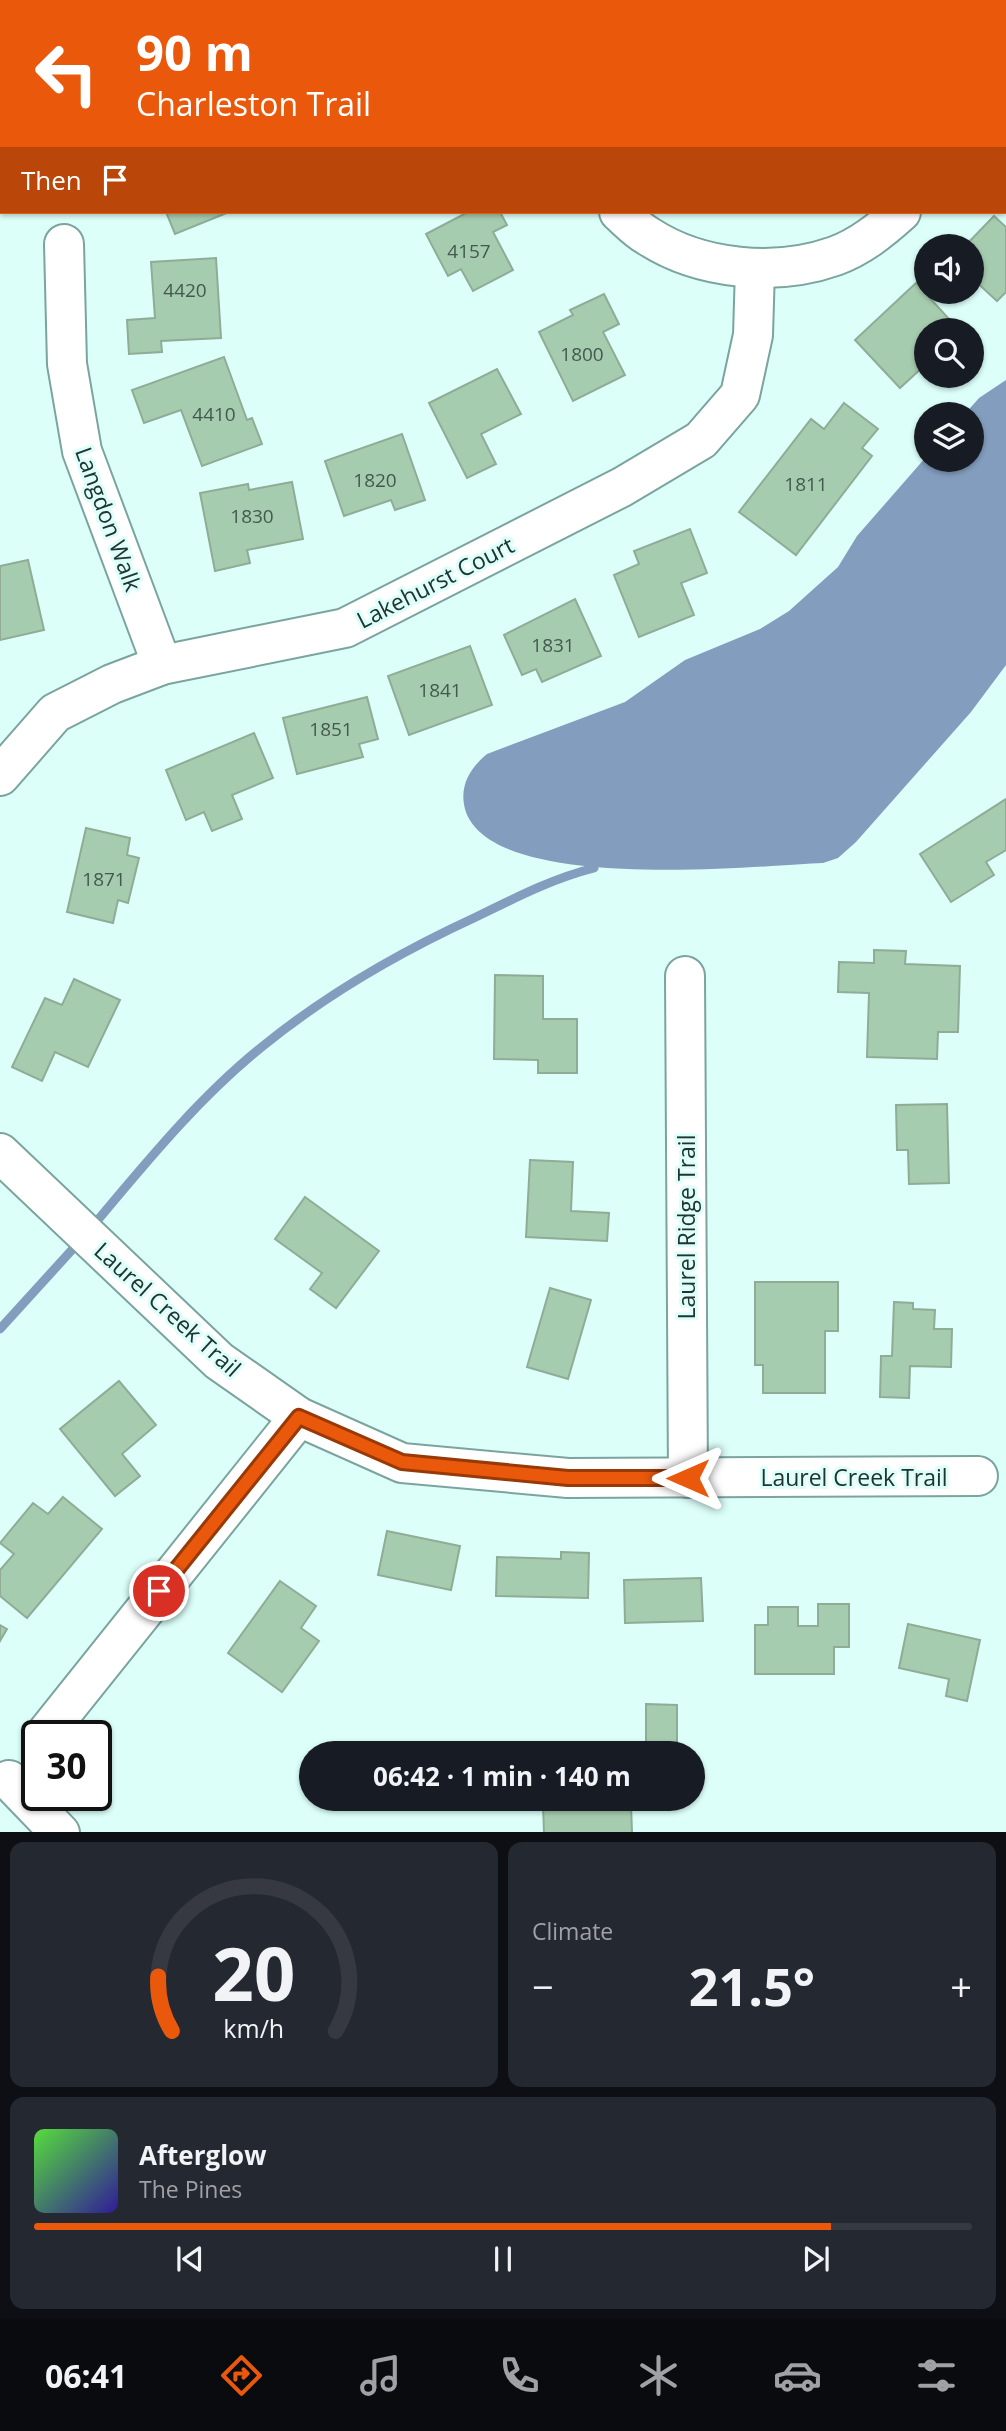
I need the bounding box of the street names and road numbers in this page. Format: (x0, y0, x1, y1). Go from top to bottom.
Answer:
street label: Langdon Walk (68, 442, 150, 596)
street label: Lakehurst Court (351, 529, 519, 635)
street label: Laurel Ridge Trail (670, 1135, 702, 1319)
street label: Laurel Creek Trail (88, 1234, 248, 1384)
street label: Laurel Creek Trail (760, 1461, 948, 1493)

